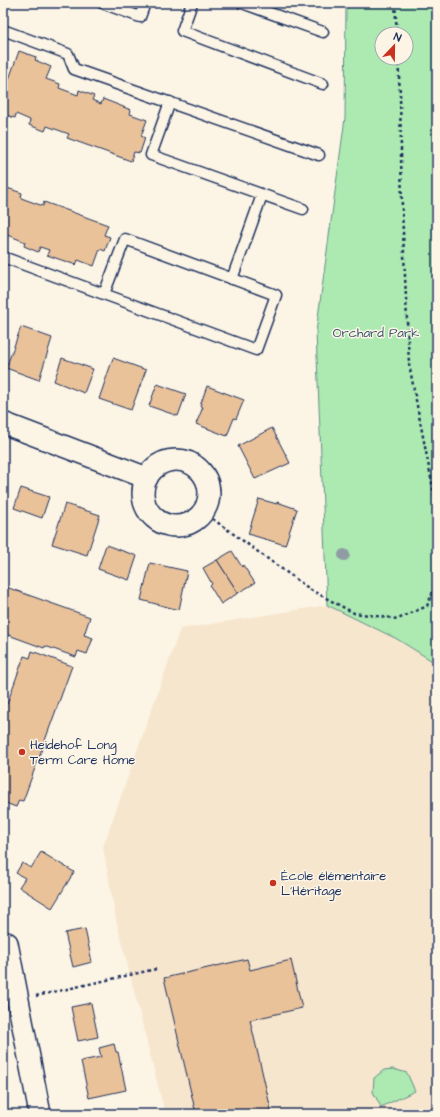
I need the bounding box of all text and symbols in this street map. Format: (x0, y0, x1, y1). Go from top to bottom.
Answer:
north arrow (374, 26, 414, 66)
text: N (392, 29, 404, 45)
park label: Orchard Park (333, 324, 419, 342)
place label: Heidehof Long Term Care Home (30, 736, 135, 769)
marker: Heidehof Long Term Care Home (17, 747, 27, 757)
place label: École élémentaire L'Héritage (281, 867, 386, 901)
marker: École élémentaire L'Héritage (268, 878, 278, 888)

